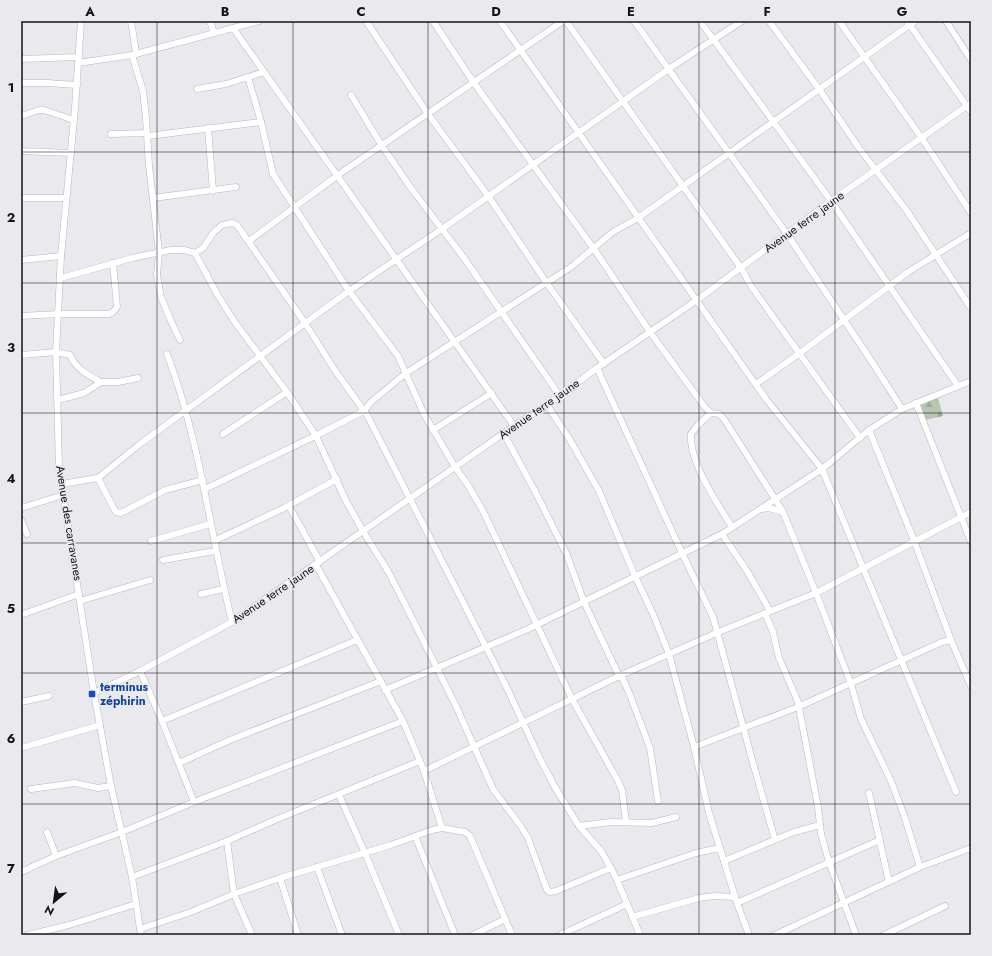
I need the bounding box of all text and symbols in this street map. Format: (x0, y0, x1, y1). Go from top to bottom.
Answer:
text: A (84, 2, 95, 21)
text: B (221, 2, 230, 21)
text: C (356, 2, 366, 21)
text: D (491, 2, 501, 21)
text: E (627, 2, 635, 21)
text: F (763, 2, 771, 21)
text: G (897, 2, 908, 21)
text: 1 (8, 78, 14, 97)
street label: Avenue terre jaune (760, 187, 848, 257)
text: 2 (7, 208, 15, 227)
text: 3 (7, 338, 15, 357)
street label: Avenue terre jaune (495, 374, 583, 444)
street label: Avenue des carravanes (51, 464, 87, 582)
text: 4 (6, 469, 16, 488)
street label: Avenue terre jaune (228, 560, 318, 628)
text: 5 (7, 599, 15, 618)
place label: terminus zéphirin (100, 678, 149, 710)
marker: terminus zéphirin (87, 689, 97, 699)
text: 6 (7, 729, 16, 748)
text: 7 (7, 859, 15, 878)
north arrow (34, 882, 74, 922)
text: N (41, 902, 57, 920)

